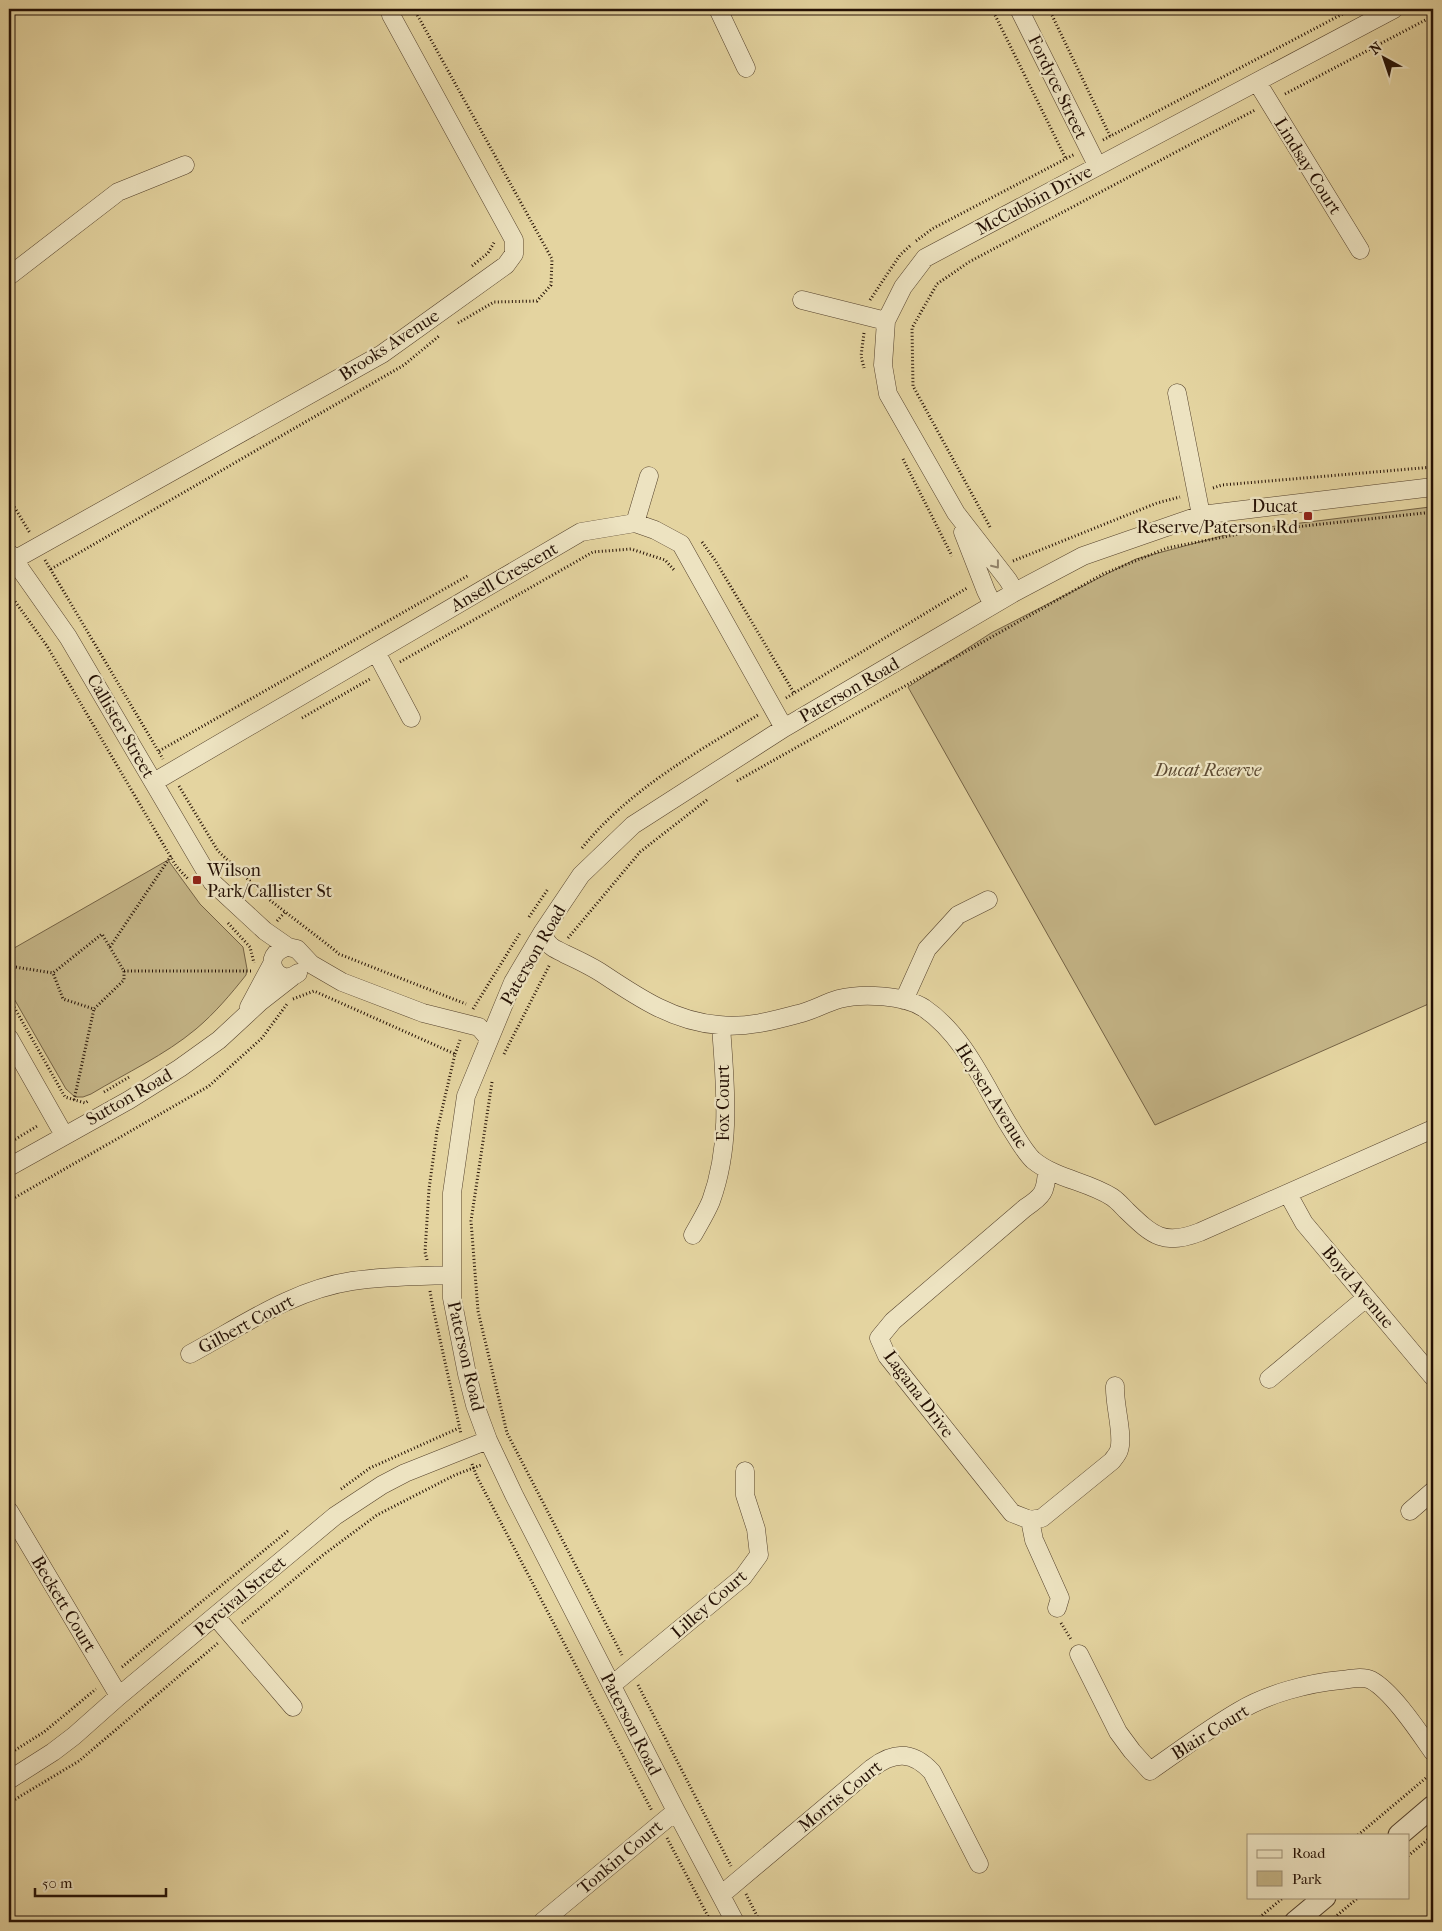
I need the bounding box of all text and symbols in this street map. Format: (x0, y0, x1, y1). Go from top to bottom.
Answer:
street label: Fordyce Street (1023, 32, 1092, 143)
north arrow (1360, 32, 1410, 82)
text: N (1366, 38, 1386, 58)
street label: Lindsay Court (1270, 114, 1346, 219)
street label: McCubbin Drive (972, 161, 1096, 240)
street label: Brooks Avenue (335, 305, 443, 386)
place label: Ducat Reserve/Paterson Rd (1136, 496, 1299, 538)
marker: Ducat Reserve/Paterson Rd (1302, 510, 1314, 522)
street label: Ansell Crescent (446, 538, 562, 617)
one-way arrow (990, 559, 999, 569)
street label: Paterson Road (795, 653, 903, 728)
street label: Callister Street (82, 670, 159, 783)
park label: Ducat Reserve (1154, 760, 1262, 781)
place label: Wilson Park/Callister St (206, 860, 333, 902)
marker: Wilson Park/Callister St (191, 874, 203, 886)
street label: Paterson Road (496, 901, 571, 1009)
street label: Heysen Avenue (951, 1040, 1032, 1153)
street label: Sutton Road (83, 1064, 176, 1130)
street label: Fox Court (713, 1064, 734, 1142)
street label: Boyd Avenue (1317, 1242, 1398, 1333)
street label: Gilbert Court (195, 1290, 298, 1358)
street label: Paterson Road (443, 1299, 488, 1413)
street label: Lagana Drive (879, 1347, 958, 1442)
street label: Beckett Court (27, 1552, 101, 1657)
street label: Percival Street (190, 1552, 291, 1641)
street label: Lilley Court (667, 1565, 752, 1643)
street label: Paterson Road (596, 1670, 665, 1779)
street label: Blair Court (1168, 1700, 1253, 1764)
street label: Morris Court (794, 1756, 887, 1837)
street label: Tonkin Court (574, 1815, 667, 1899)
legend (1247, 1834, 1410, 1898)
text: Road (1292, 1844, 1326, 1862)
scale bar (35, 1866, 166, 1898)
text: Park (1292, 1870, 1322, 1888)
text: 50 m (42, 1874, 73, 1892)

